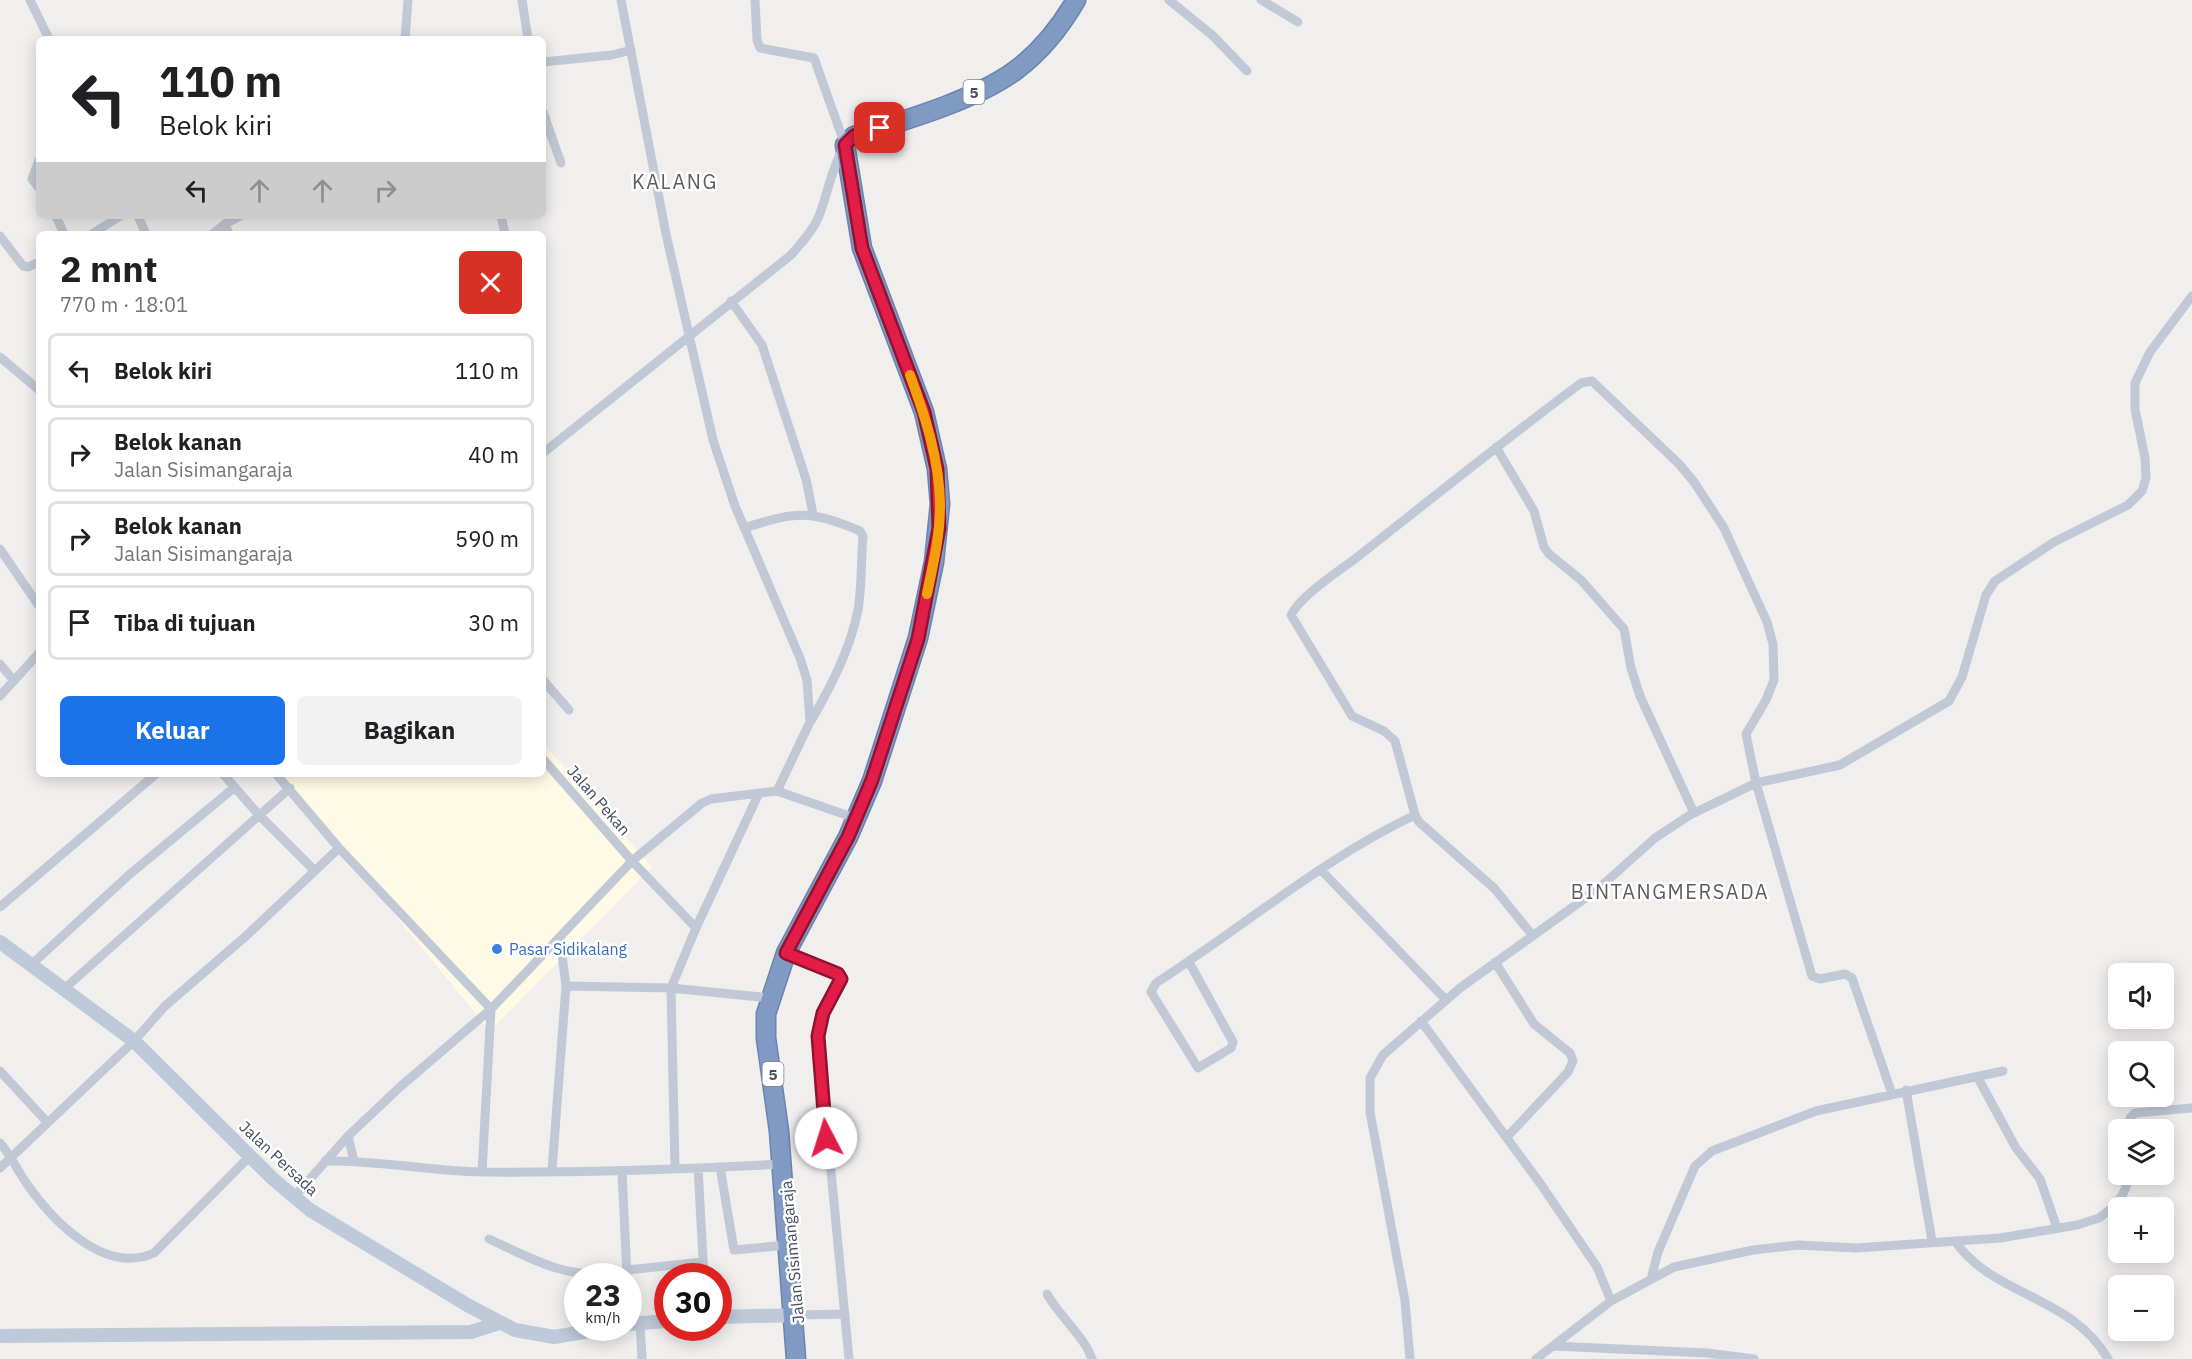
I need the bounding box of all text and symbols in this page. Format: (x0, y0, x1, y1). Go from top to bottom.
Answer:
text: 110 m (159, 54, 282, 109)
icon: left (60, 60, 138, 138)
road number: 5 (964, 80, 984, 104)
pin (854, 102, 905, 153)
text: Belok kiri (159, 107, 272, 142)
icon: arrive (863, 111, 896, 144)
district label: KALANG (632, 168, 718, 195)
icon: left (180, 174, 213, 207)
icon: ahead (243, 174, 276, 207)
icon: ahead (306, 174, 339, 207)
icon: right (369, 174, 402, 207)
text: 2 mnt (60, 245, 158, 292)
button: close (459, 251, 522, 314)
text: 770 m · 18:01 (60, 291, 188, 318)
icon: left (63, 354, 96, 387)
text: Belok kiri (114, 356, 212, 385)
text: 110 m (455, 356, 519, 385)
text: Belok kanan (114, 427, 242, 456)
icon: right (63, 438, 96, 471)
text: 40 m (468, 440, 519, 469)
text: Jalan Sisimangaraja (114, 456, 293, 483)
text: Belok kanan (114, 511, 242, 540)
icon: right (63, 522, 96, 555)
text: 590 m (455, 524, 519, 553)
text: Jalan Sisimangaraja (114, 540, 293, 567)
icon: arrive (63, 606, 96, 639)
text: Tiba di tujuan (114, 608, 256, 637)
text: 30 m (468, 608, 519, 637)
button: Keluar (60, 696, 285, 765)
button: Bagikan (297, 696, 522, 765)
street label: Jalan Pekan (563, 761, 635, 839)
district label: BINTANGMERSADA (1571, 878, 1769, 905)
place label: Pasar Sidikalang (509, 939, 628, 959)
marker: Pasar Sidikalang (490, 942, 504, 956)
map controls (2108, 963, 2174, 1341)
button: sound (2108, 963, 2174, 1029)
button: search (2108, 1041, 2174, 1107)
road number: 5 (762, 1062, 784, 1086)
position arrow (794, 1106, 858, 1170)
street label: Jalan Persada (235, 1116, 323, 1200)
button: layers (2108, 1119, 2174, 1185)
street label: Jalan Sisimangaraja (776, 1179, 808, 1324)
button: + (2108, 1197, 2174, 1263)
speed limit sign: 30 (654, 1263, 732, 1341)
text: 23 (585, 1275, 621, 1314)
button: − (2108, 1275, 2174, 1341)
text: km/h (585, 1308, 621, 1327)

